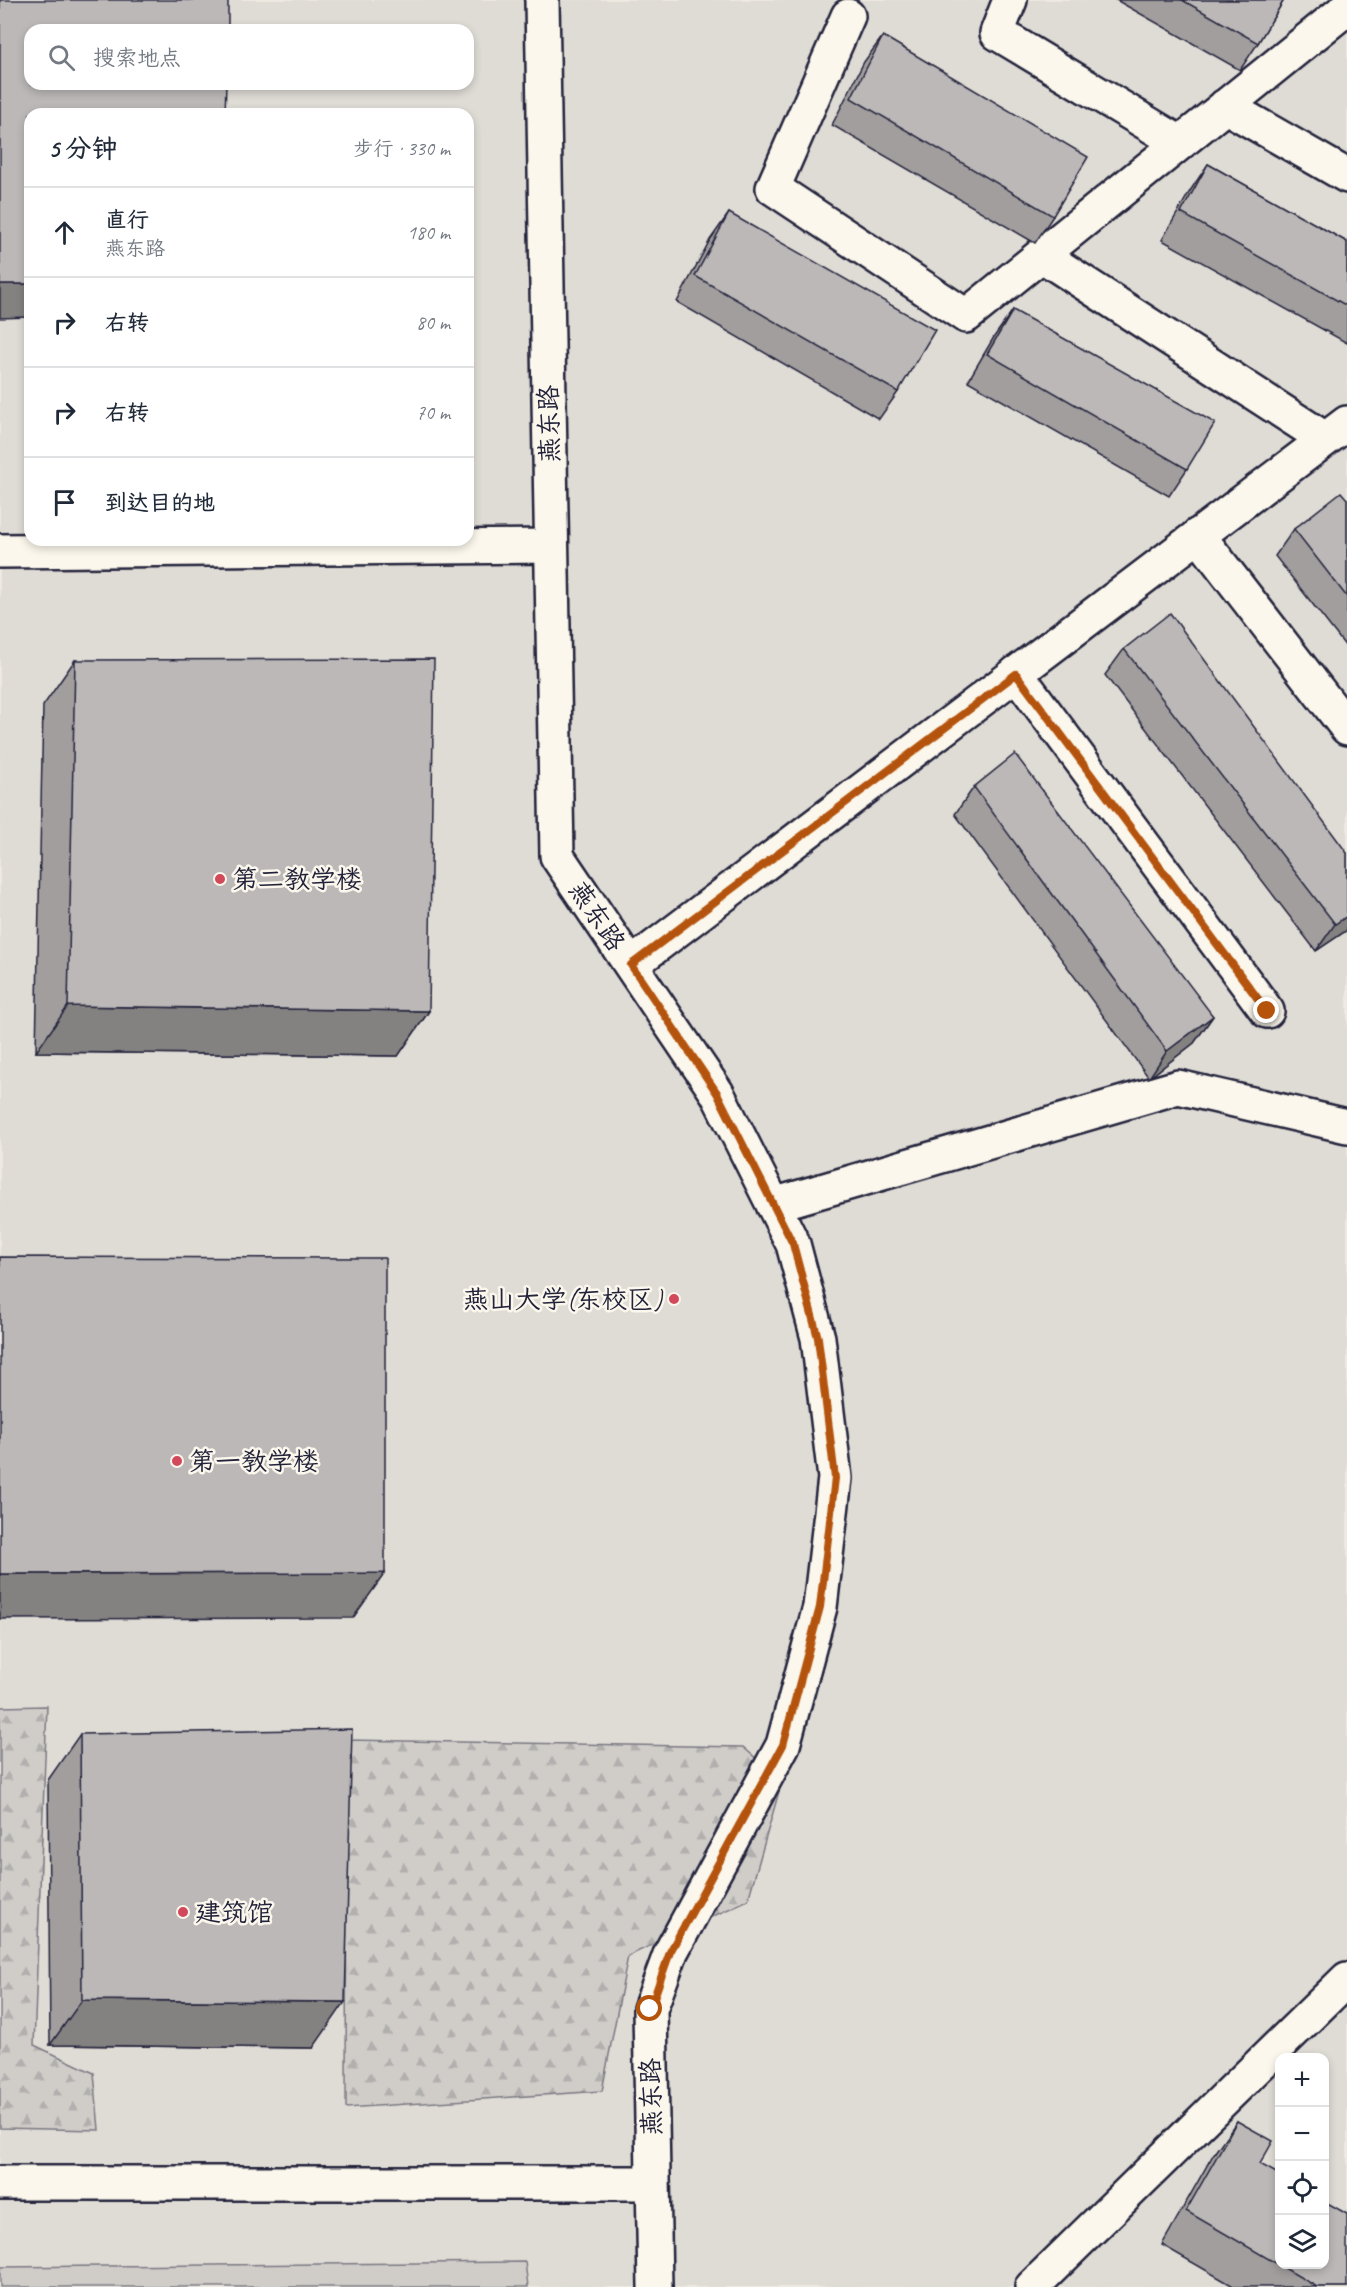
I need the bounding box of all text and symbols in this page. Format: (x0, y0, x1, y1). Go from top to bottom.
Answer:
search box (24, 24, 474, 90)
icon: search (45, 41, 78, 74)
text: 搜索地点 (93, 44, 181, 72)
text: 5 分钟 (48, 132, 118, 165)
text: 步行 · 330 m (354, 136, 450, 161)
text: 直行 (105, 206, 149, 234)
icon: ahead (48, 216, 81, 249)
text: 180 m (407, 220, 450, 245)
text: 燕东路 (105, 236, 165, 261)
icon: right (48, 306, 81, 339)
text: 右转 (105, 309, 149, 337)
text: 80 m (416, 310, 450, 335)
street label: 燕东路 (532, 385, 566, 463)
icon: right (48, 396, 81, 429)
text: 右转 (105, 399, 149, 427)
text: 70 m (416, 400, 450, 425)
icon: arrive (48, 486, 81, 519)
text: 到达目的地 (105, 489, 215, 517)
place label: 第二教学楼 (232, 863, 362, 896)
marker: 第二教学楼 (213, 872, 227, 886)
street label: 燕东路 (562, 874, 632, 958)
route end (1253, 997, 1279, 1023)
place label: 燕山大学(东校区) (463, 1283, 663, 1316)
marker: 燕山大学(东校区) (667, 1292, 681, 1306)
place label: 第一教学楼 (189, 1445, 319, 1478)
marker: 第一教学楼 (170, 1454, 184, 1468)
place label: 建筑馆 (195, 1896, 273, 1929)
marker: 建筑馆 (176, 1905, 190, 1919)
route start (636, 1995, 662, 2021)
map controls (1275, 2053, 1329, 2269)
button: + (1275, 2053, 1329, 2107)
street label: 燕东路 (634, 2058, 668, 2136)
button: − (1275, 2107, 1329, 2161)
button: locate (1275, 2161, 1329, 2215)
button: layers (1275, 2215, 1329, 2269)

